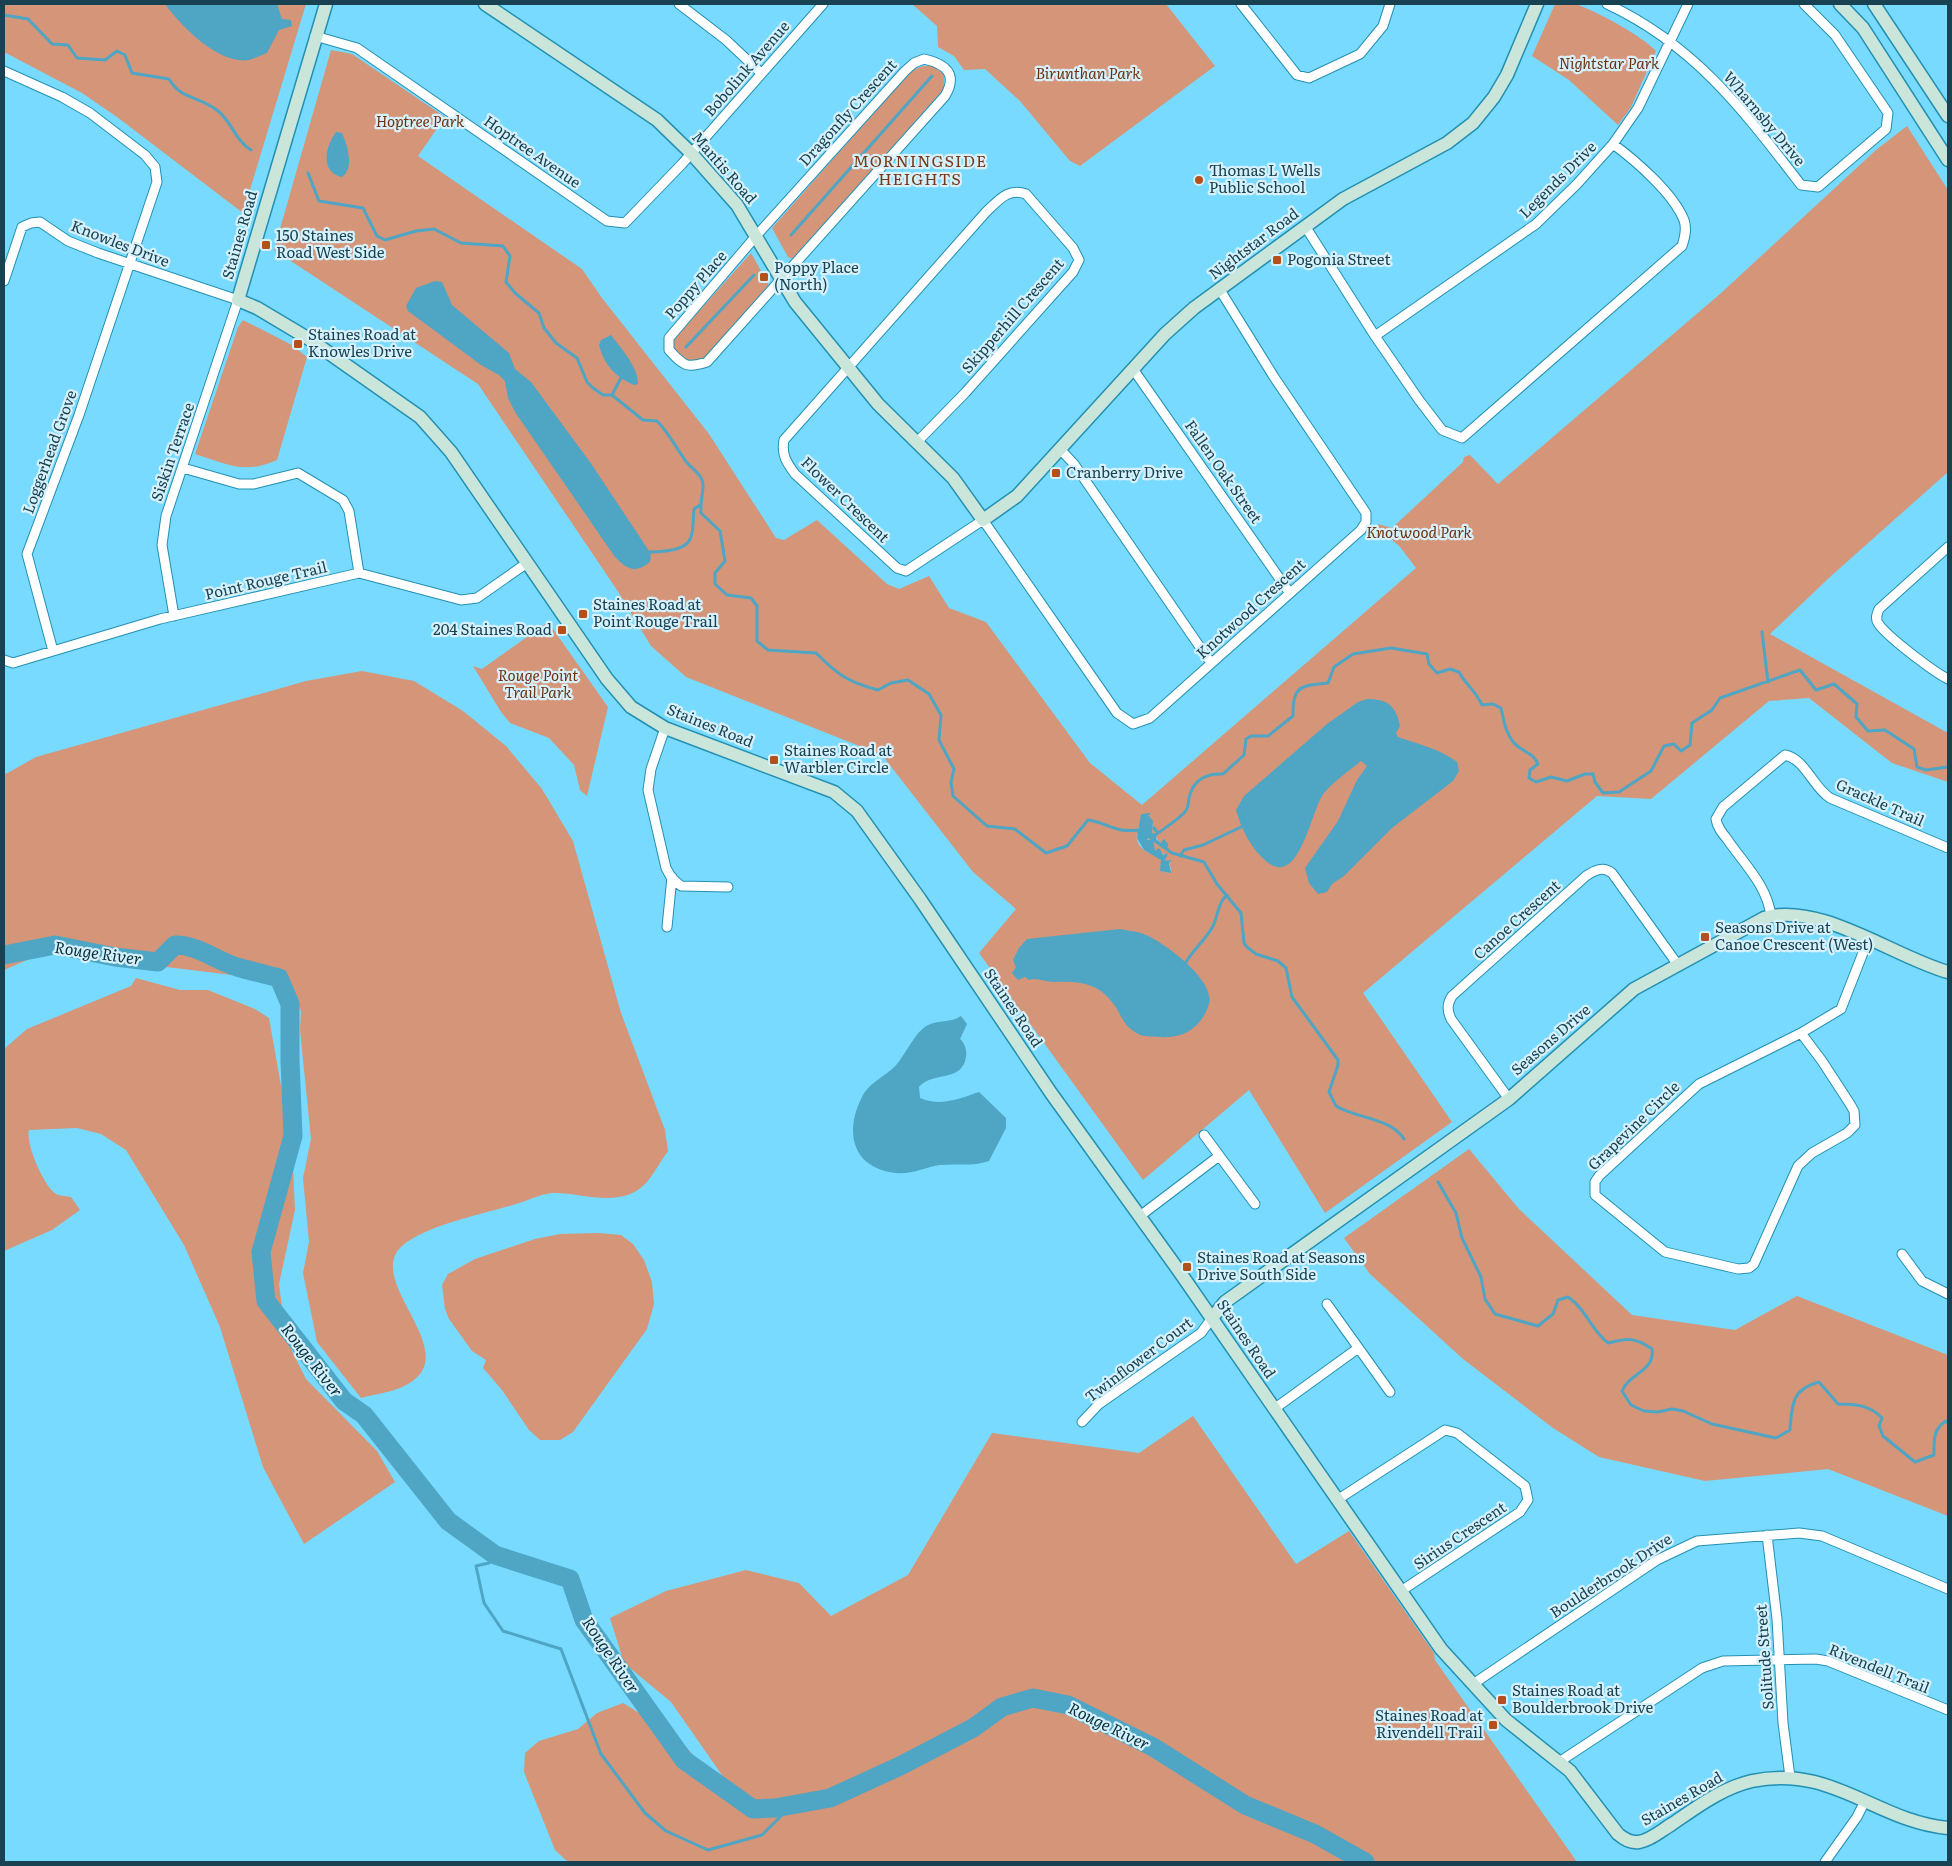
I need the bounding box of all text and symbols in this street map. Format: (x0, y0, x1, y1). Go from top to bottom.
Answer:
street label: Bobolink Avenue (698, 15, 794, 121)
park label: Nightstar Park (1559, 51, 1660, 74)
street label: Dragonfly Crescent (793, 53, 901, 171)
park label: Birunthan Park (1036, 61, 1141, 84)
street label: Wharnsby Drive (1719, 66, 1812, 171)
park label: Hoptree Park (376, 109, 465, 132)
street label: Hoptree Avenue (480, 109, 586, 193)
street label: Mantis Road (687, 126, 763, 208)
street label: Legends Drive (1513, 135, 1601, 223)
district label: MORNINGSIDE HEIGHTS (853, 148, 987, 190)
place label: Thomas L Wells Public School (1209, 158, 1321, 198)
marker: Thomas L Wells Public School (1193, 174, 1205, 186)
street label: Staines Road (215, 187, 262, 282)
street label: Nightstar Road (1203, 201, 1303, 284)
street label: Knowles Drive (68, 213, 173, 272)
place label: 150 Staines Road West Side (276, 223, 385, 263)
marker: 150 Staines Road West Side (260, 239, 272, 251)
street label: Poppy Place (658, 244, 731, 324)
place label: Pogonia Street (1287, 247, 1390, 270)
street label: Skipperhill Crescent (955, 252, 1069, 378)
marker: Pogonia Street (1271, 254, 1283, 266)
place label: Poppy Place (North) (774, 255, 859, 295)
marker: Poppy Place (North) (758, 271, 770, 283)
place label: Staines Road at Knowles Drive (308, 322, 416, 362)
marker: Staines Road at Knowles Drive (292, 338, 304, 350)
street label: Loggerhead Grove (16, 386, 82, 517)
street label: Siskin Terrace (144, 399, 199, 504)
street label: Fallen Oak Street (1180, 415, 1269, 528)
street label: Flower Crescent (797, 451, 895, 547)
place label: Cranberry Drive (1066, 460, 1183, 483)
marker: Cranberry Drive (1050, 467, 1062, 479)
park label: Knotwood Park (1366, 520, 1473, 543)
street label: Knotwood Crescent (1190, 552, 1310, 663)
street label: Point Rouge Trail (202, 554, 329, 605)
place label: Staines Road at Point Rouge Trail (593, 592, 718, 632)
marker: Staines Road at Point Rouge Trail (577, 608, 589, 620)
place label: 204 Staines Road (433, 617, 552, 640)
marker: 204 Staines Road (556, 624, 568, 636)
park label: Rouge Point Trail Park (498, 663, 578, 703)
street label: Staines Road (664, 697, 757, 752)
place label: Staines Road at Warbler Circle (784, 738, 892, 778)
marker: Staines Road at Warbler Circle (768, 754, 780, 766)
street label: Grackle Trail (1833, 772, 1928, 831)
street label: Canoe Crescent (1467, 874, 1565, 964)
place label: Seasons Drive at Canoe Crescent (West) (1715, 915, 1873, 955)
marker: Seasons Drive at Canoe Crescent (West) (1699, 931, 1711, 943)
water label: Rouge River (53, 934, 143, 970)
street label: Staines Road (979, 963, 1049, 1051)
street label: Seasons Drive (1505, 998, 1595, 1080)
street label: Grapevine Circle (1582, 1075, 1684, 1175)
place label: Staines Road at Seasons Drive South Side (1197, 1245, 1365, 1285)
marker: Staines Road at Seasons Drive South Side (1181, 1261, 1193, 1273)
street label: Staines Road (1212, 1294, 1282, 1382)
street label: Twinflower Court (1079, 1311, 1197, 1407)
water label: Rouge River (276, 1318, 349, 1401)
street label: Sirius Crescent (1408, 1495, 1510, 1574)
street label: Boulderbrook Drive (1545, 1527, 1676, 1623)
street label: Solitude Street (1748, 1604, 1779, 1710)
water label: Rouge River (577, 1611, 646, 1697)
street label: Rivendell Trail (1826, 1637, 1933, 1698)
place label: Staines Road at Boulderbrook Drive (1512, 1678, 1653, 1718)
marker: Staines Road at Boulderbrook Drive (1496, 1694, 1508, 1706)
water label: Rouge River (1065, 1695, 1154, 1755)
place label: Staines Road at Rivendell Trail (1375, 1703, 1483, 1743)
marker: Staines Road at Rivendell Trail (1487, 1719, 1499, 1731)
street label: Staines Road (1636, 1765, 1727, 1831)

